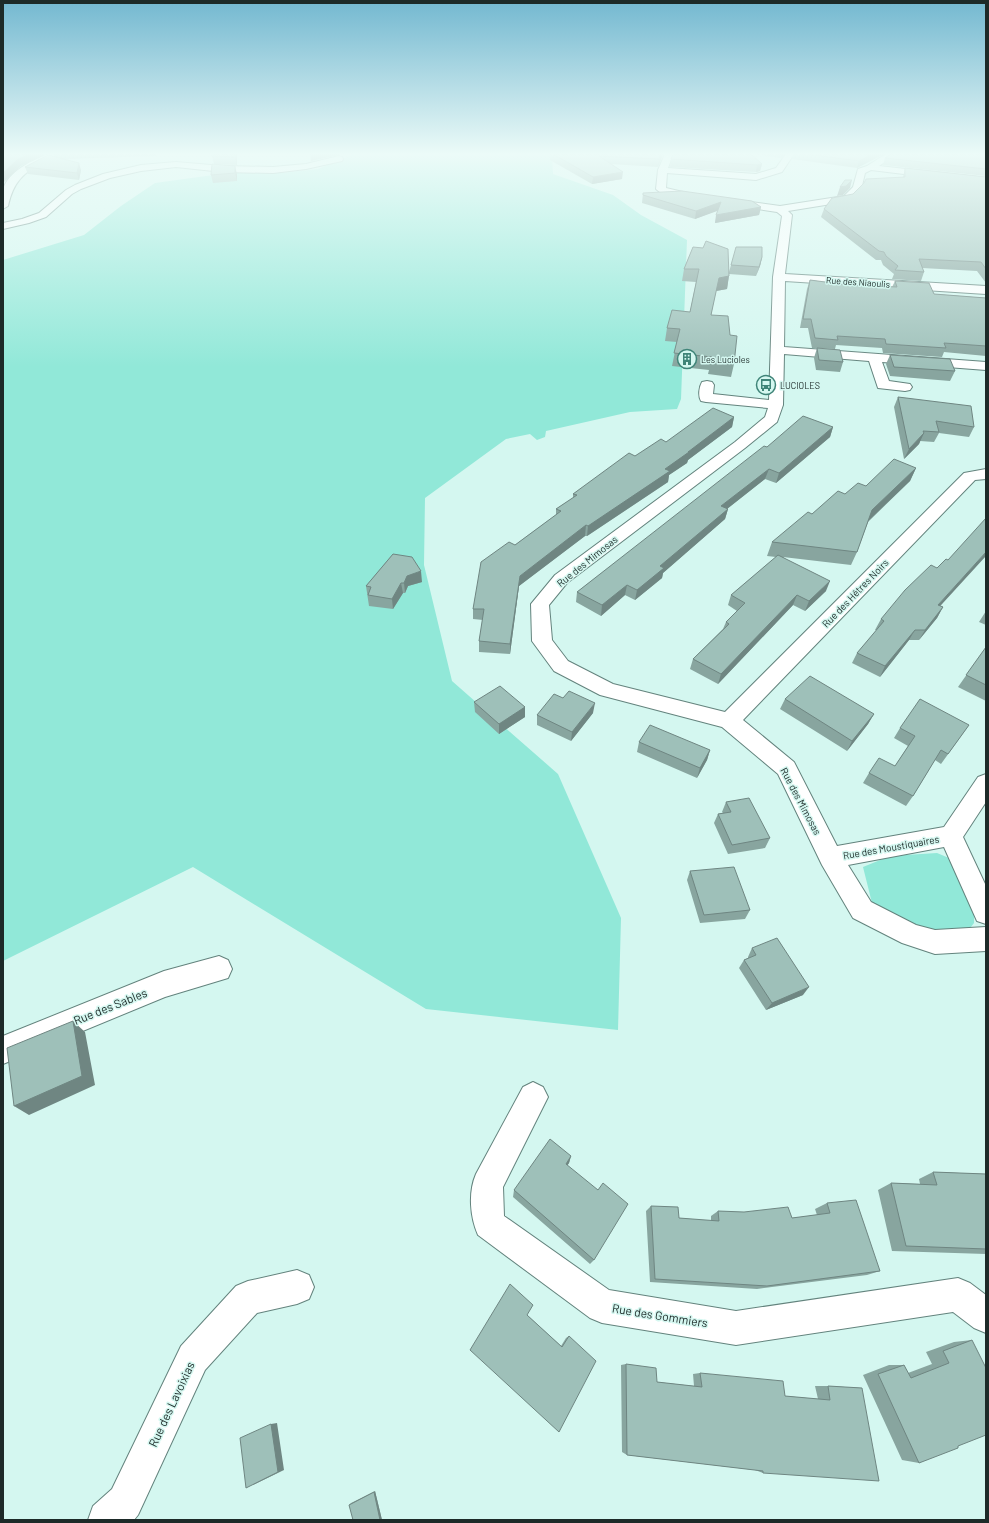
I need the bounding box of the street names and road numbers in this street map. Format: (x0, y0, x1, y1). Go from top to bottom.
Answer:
street label: Rue des Niaoulis (826, 274, 890, 290)
street label: Rue des Mimosas (554, 533, 620, 589)
street label: Rue des Hêtres Noirs (819, 556, 891, 630)
street label: Rue des Mimosas (778, 765, 824, 837)
street label: Rue des Moustiquaires (842, 833, 940, 861)
street label: Rue des Sables (71, 985, 149, 1027)
street label: Rue des Gommiers (611, 1301, 709, 1330)
street label: Rue des Lavoixias (145, 1359, 197, 1449)

